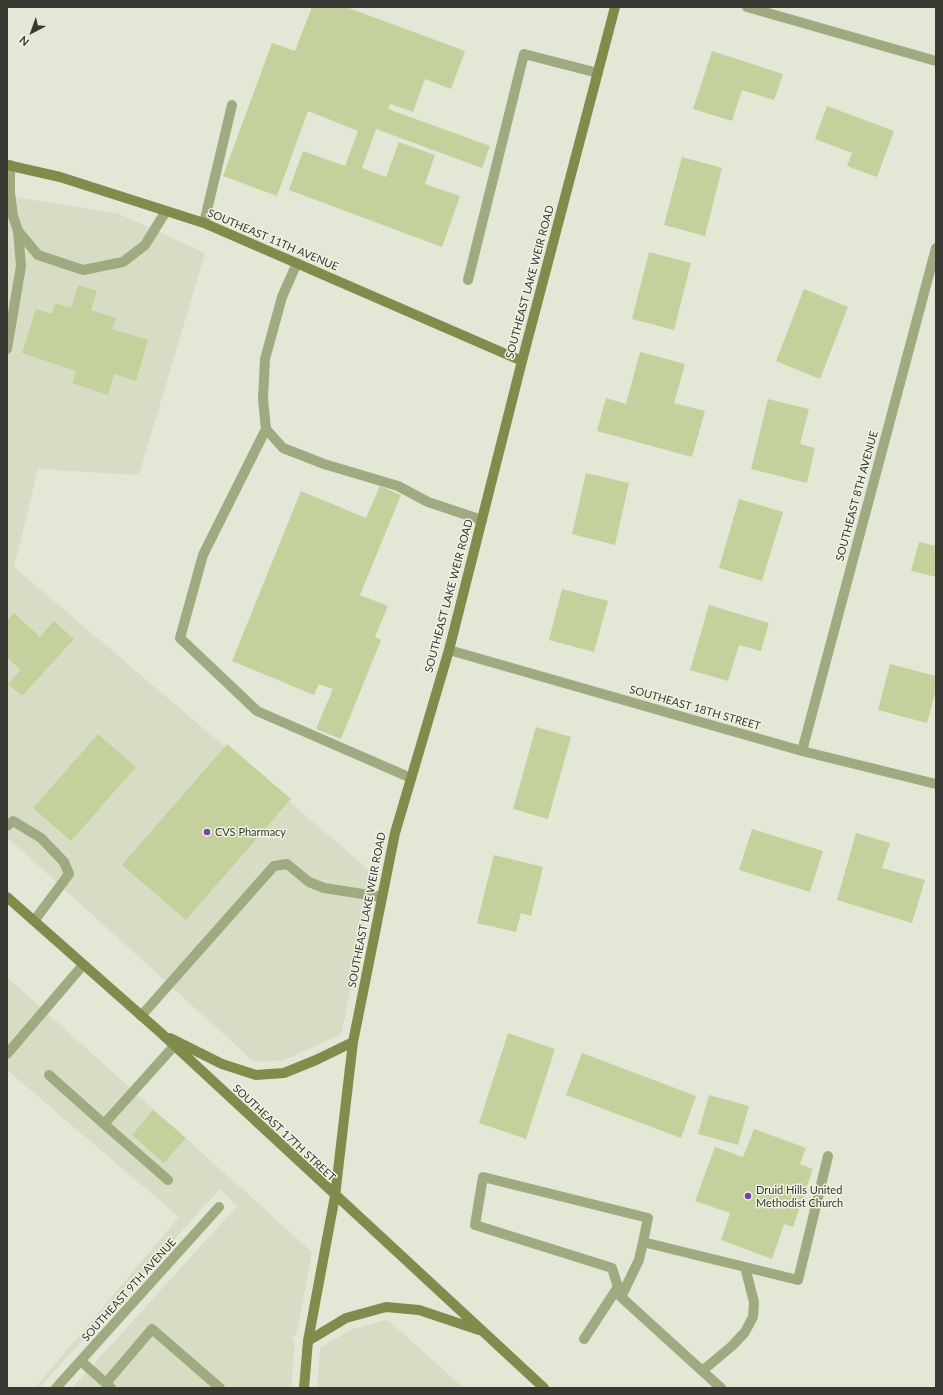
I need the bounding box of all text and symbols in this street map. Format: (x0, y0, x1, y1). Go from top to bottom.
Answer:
north arrow (12, 12, 52, 52)
text: N (16, 34, 31, 49)
street label: SOUTHEAST LAKE WEIR ROAD (503, 204, 557, 360)
street label: SOUTHEAST 11TH AVENUE (206, 206, 340, 274)
street label: SOUTHEAST 8TH AVENUE (833, 429, 881, 563)
street label: SOUTHEAST LAKE WEIR ROAD (422, 518, 476, 674)
street label: SOUTHEAST 18TH STREET (628, 683, 762, 733)
place label: CVS Pharmacy (215, 825, 286, 839)
marker: CVS Pharmacy (202, 827, 212, 837)
street label: SOUTHEAST LAKE WEIR ROAD (345, 831, 389, 989)
street label: SOUTHEAST 17TH STREET (230, 1082, 338, 1184)
place label: Druid Hills United Methodist Church (756, 1183, 843, 1209)
marker: Druid Hills United Methodist Church (743, 1191, 753, 1201)
street label: SOUTHEAST 9TH AVENUE (79, 1236, 179, 1344)

